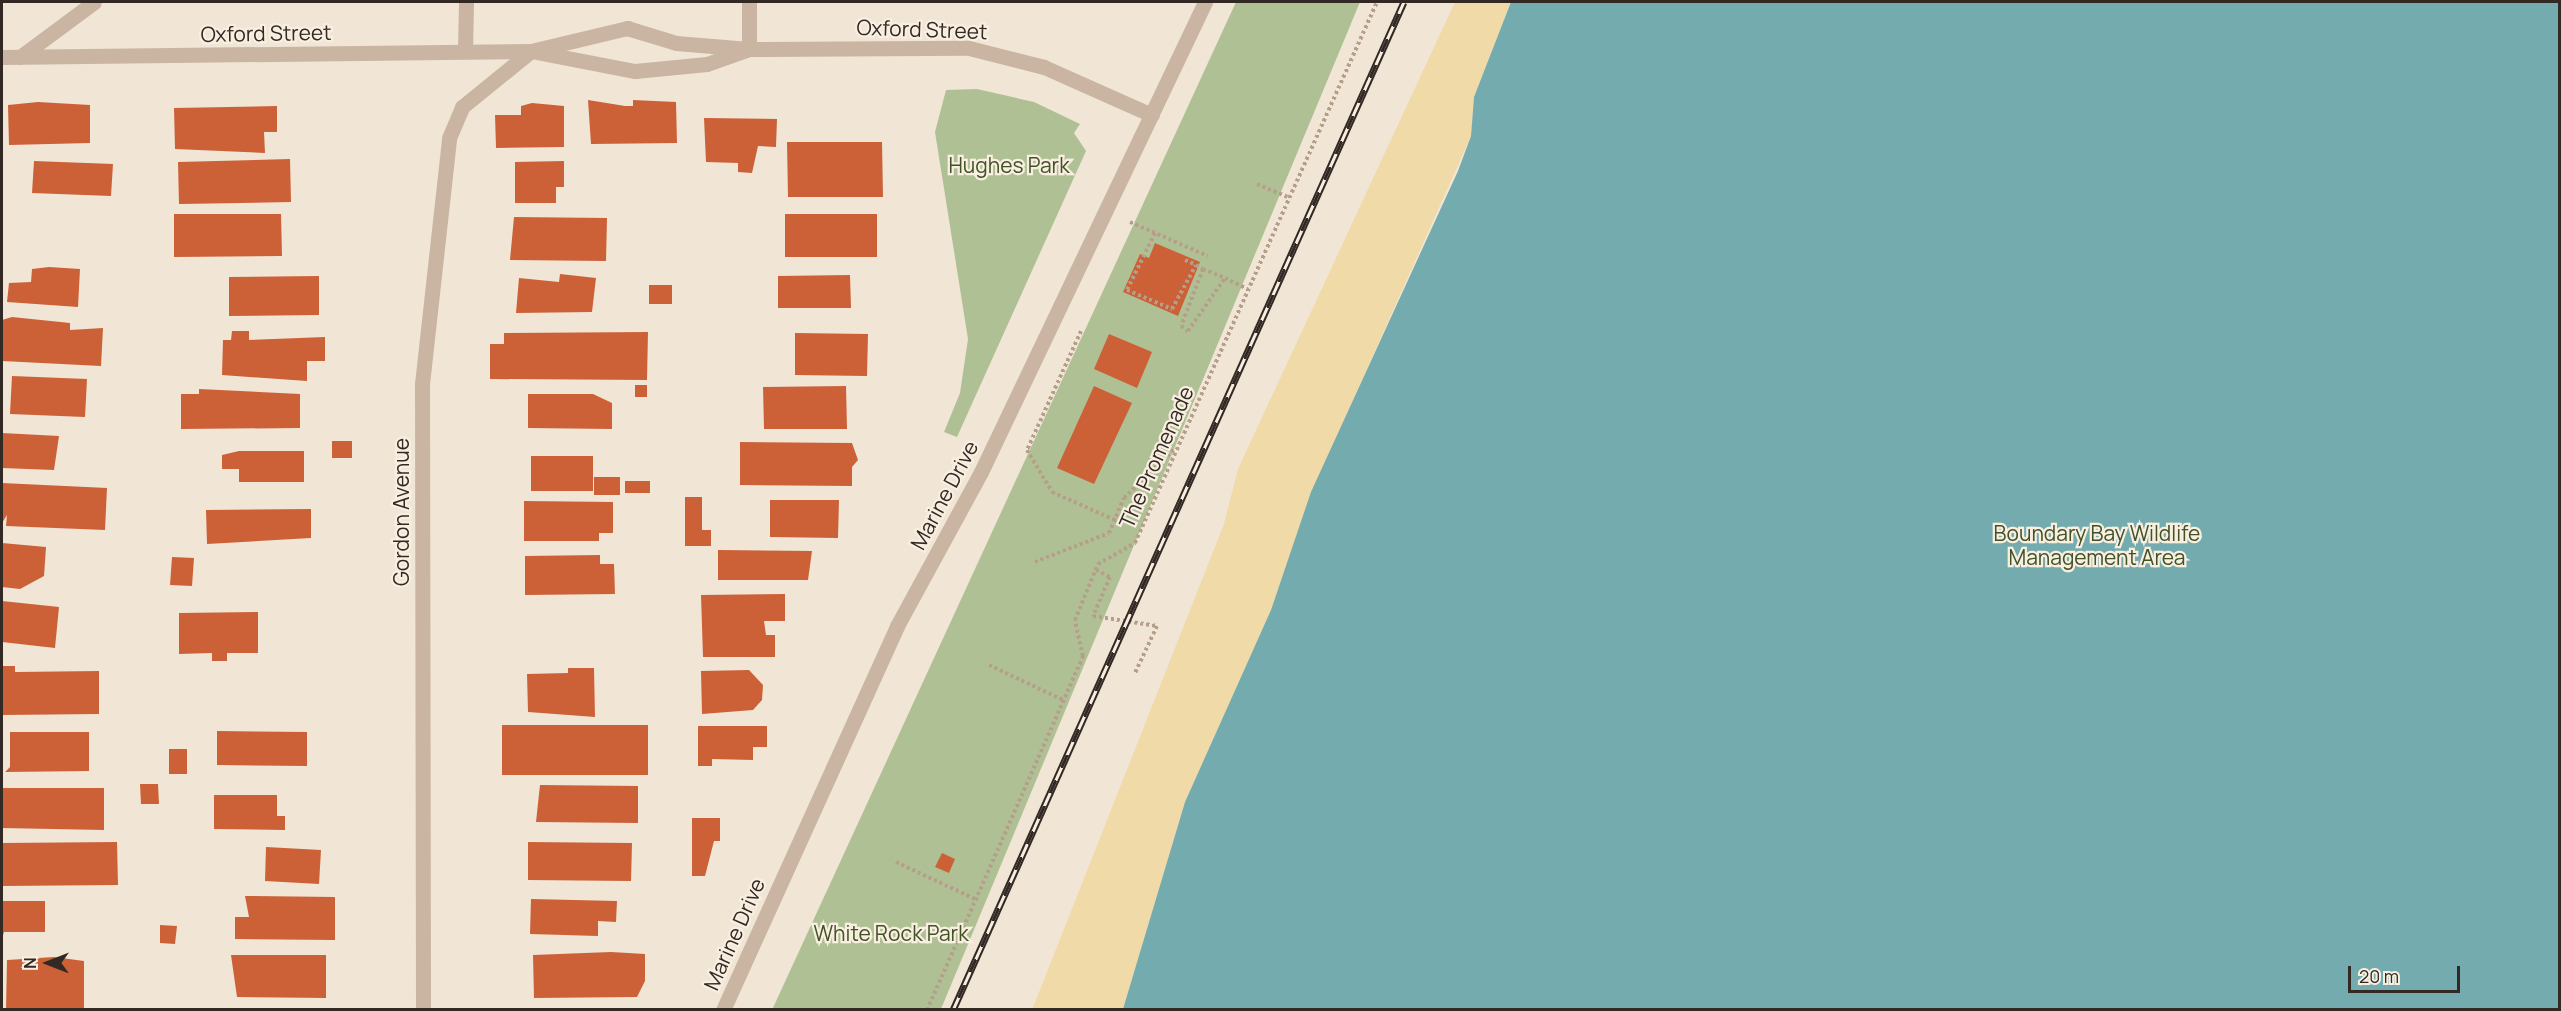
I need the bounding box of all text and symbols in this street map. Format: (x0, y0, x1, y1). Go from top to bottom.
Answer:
street label: Oxford Street (856, 14, 988, 44)
street label: Oxford Street (200, 19, 332, 47)
park label: Hughes Park (948, 152, 1070, 178)
street label: The Promenade (1113, 382, 1199, 532)
street label: Marine Drive (905, 436, 983, 554)
street label: Gordon Avenue (388, 438, 414, 586)
park label: Boundary Bay Wildlife Management Area (1994, 520, 2200, 570)
street label: Marine Drive (698, 874, 770, 994)
park label: White Rock Park (813, 920, 969, 946)
north arrow (18, 933, 78, 993)
scale bar (2351, 954, 2464, 992)
text: N (19, 957, 41, 969)
text: 20 m (2359, 964, 2399, 988)

